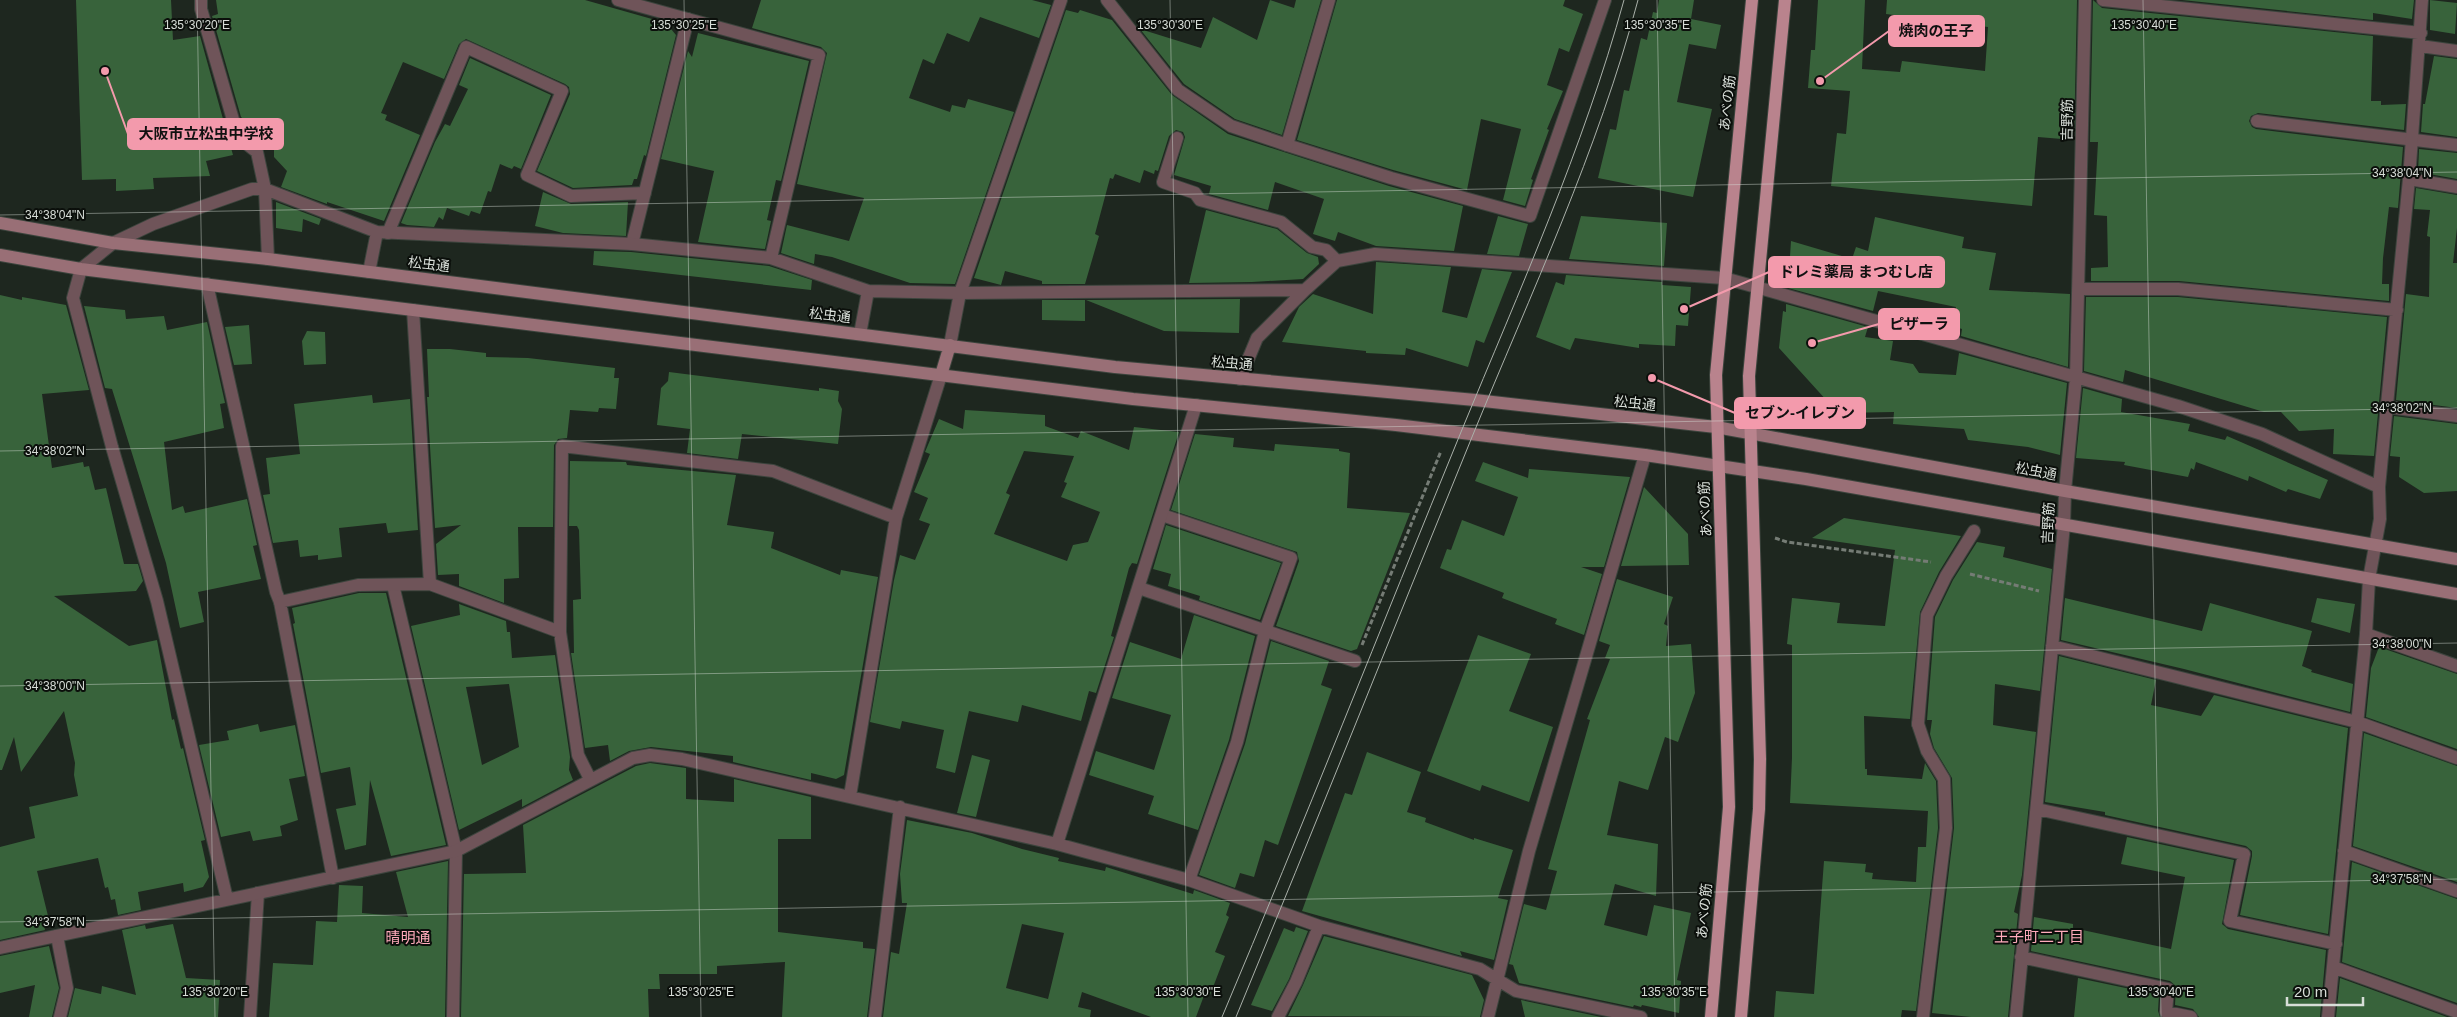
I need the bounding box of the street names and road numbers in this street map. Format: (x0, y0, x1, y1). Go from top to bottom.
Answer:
street label: あべの筋 (1716, 74, 1738, 132)
street label: 吉野筋 (2059, 99, 2075, 141)
street label: 松虫通 (407, 254, 451, 274)
street label: 松虫通 (808, 305, 852, 325)
street label: 松虫通 (1210, 353, 1254, 373)
street label: 松虫通 (1613, 393, 1657, 413)
street label: 松虫通 (2014, 459, 2058, 483)
street label: あべの筋 (1696, 481, 1714, 537)
street label: 吉野筋 (2039, 502, 2057, 544)
street label: あべの筋 (1694, 882, 1714, 940)

